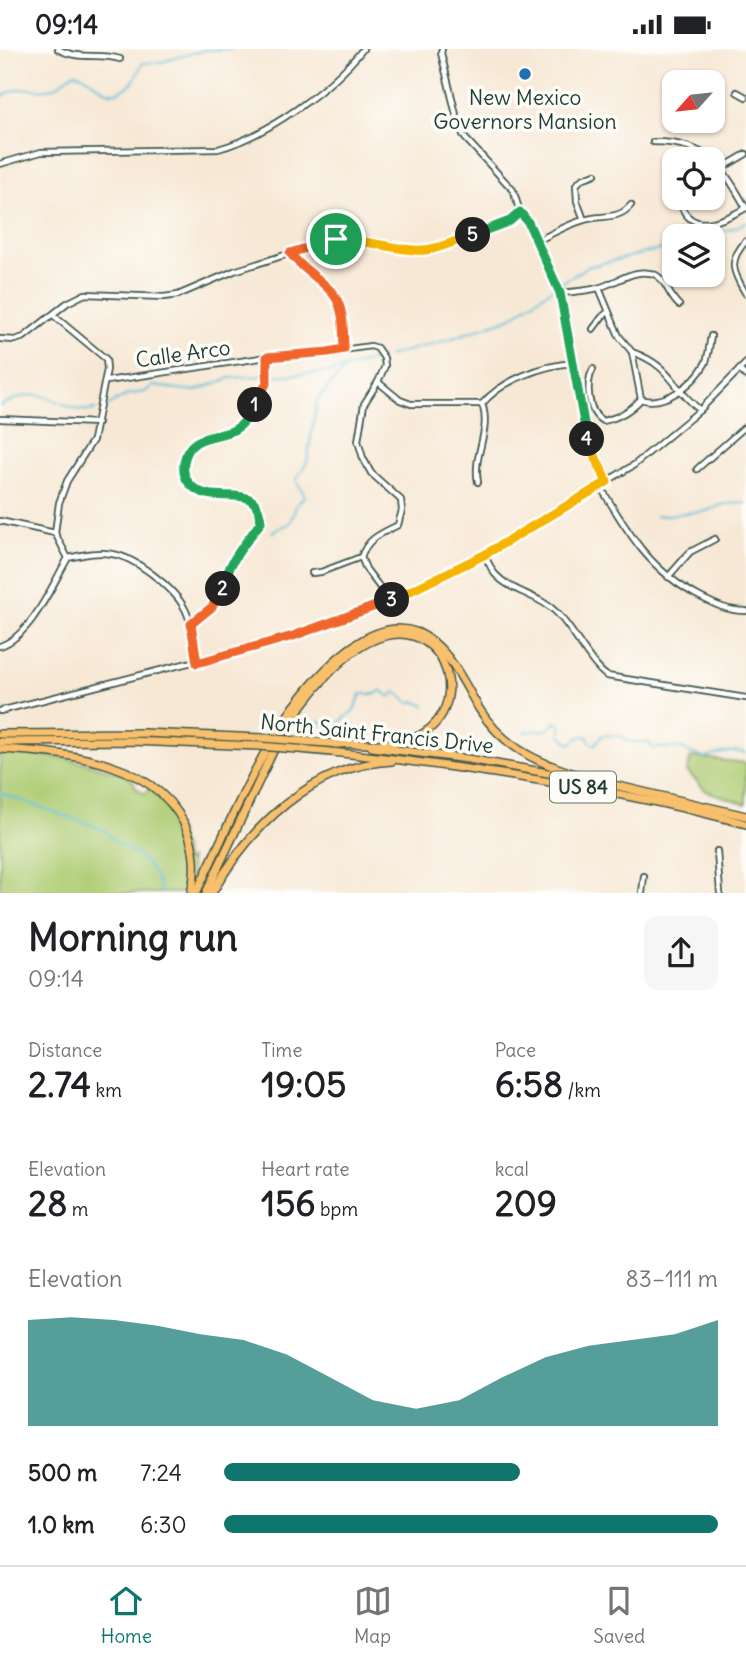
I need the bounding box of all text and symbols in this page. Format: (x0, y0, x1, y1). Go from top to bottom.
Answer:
text: 09:14 (35, 8, 98, 41)
marker: New Mexico Governors Mansion (517, 66, 533, 82)
north arrow (662, 70, 724, 133)
map controls (662, 70, 725, 287)
place label: New Mexico Governors Mansion (433, 84, 617, 135)
button: locate (662, 147, 725, 210)
pin (306, 209, 366, 269)
pin: 5 (456, 217, 490, 253)
icon: arrive (317, 220, 355, 258)
text: 5 (467, 222, 478, 246)
button: layers (662, 224, 725, 287)
street label: Calle Arco (134, 333, 232, 374)
pin: 1 (238, 387, 272, 423)
text: 1 (251, 392, 258, 416)
pin: 4 (570, 421, 604, 457)
text: 4 (581, 426, 592, 450)
pin: 2 (206, 571, 241, 607)
text: 2 (217, 576, 228, 600)
pin: 3 (374, 583, 410, 617)
text: 3 (386, 587, 397, 611)
street label: North Saint Francis Drive (259, 708, 495, 759)
road number: US 84 (550, 771, 616, 803)
text: Morning run (28, 914, 238, 961)
button: share (644, 916, 718, 990)
text: 09:14 (28, 964, 84, 993)
text: Distance (28, 1038, 102, 1062)
text: Time (261, 1038, 302, 1062)
text: Pace (495, 1038, 536, 1062)
text: 2.74 (28, 1062, 91, 1106)
text: 19:05 (261, 1062, 346, 1106)
text: 6:58 (495, 1062, 563, 1106)
text: km (91, 1078, 122, 1102)
text: /km (563, 1078, 601, 1102)
text: Elevation (28, 1157, 106, 1181)
text: Heart rate (261, 1157, 349, 1181)
text: kcal (495, 1157, 529, 1181)
text: 28 (28, 1181, 67, 1225)
text: 156 (261, 1181, 316, 1225)
text: 209 (495, 1181, 557, 1225)
text: m (67, 1197, 89, 1221)
text: bpm (316, 1197, 358, 1221)
text: Elevation (28, 1264, 122, 1293)
text: 83–111 m (626, 1264, 718, 1293)
text: 500 m (28, 1458, 97, 1487)
text: 7:24 (140, 1458, 182, 1487)
text: 1.0 km (28, 1510, 94, 1539)
text: 6:30 (140, 1510, 187, 1539)
tab: Home (101, 1582, 152, 1648)
tab: Map (354, 1582, 392, 1648)
tab: Saved (593, 1582, 645, 1648)

